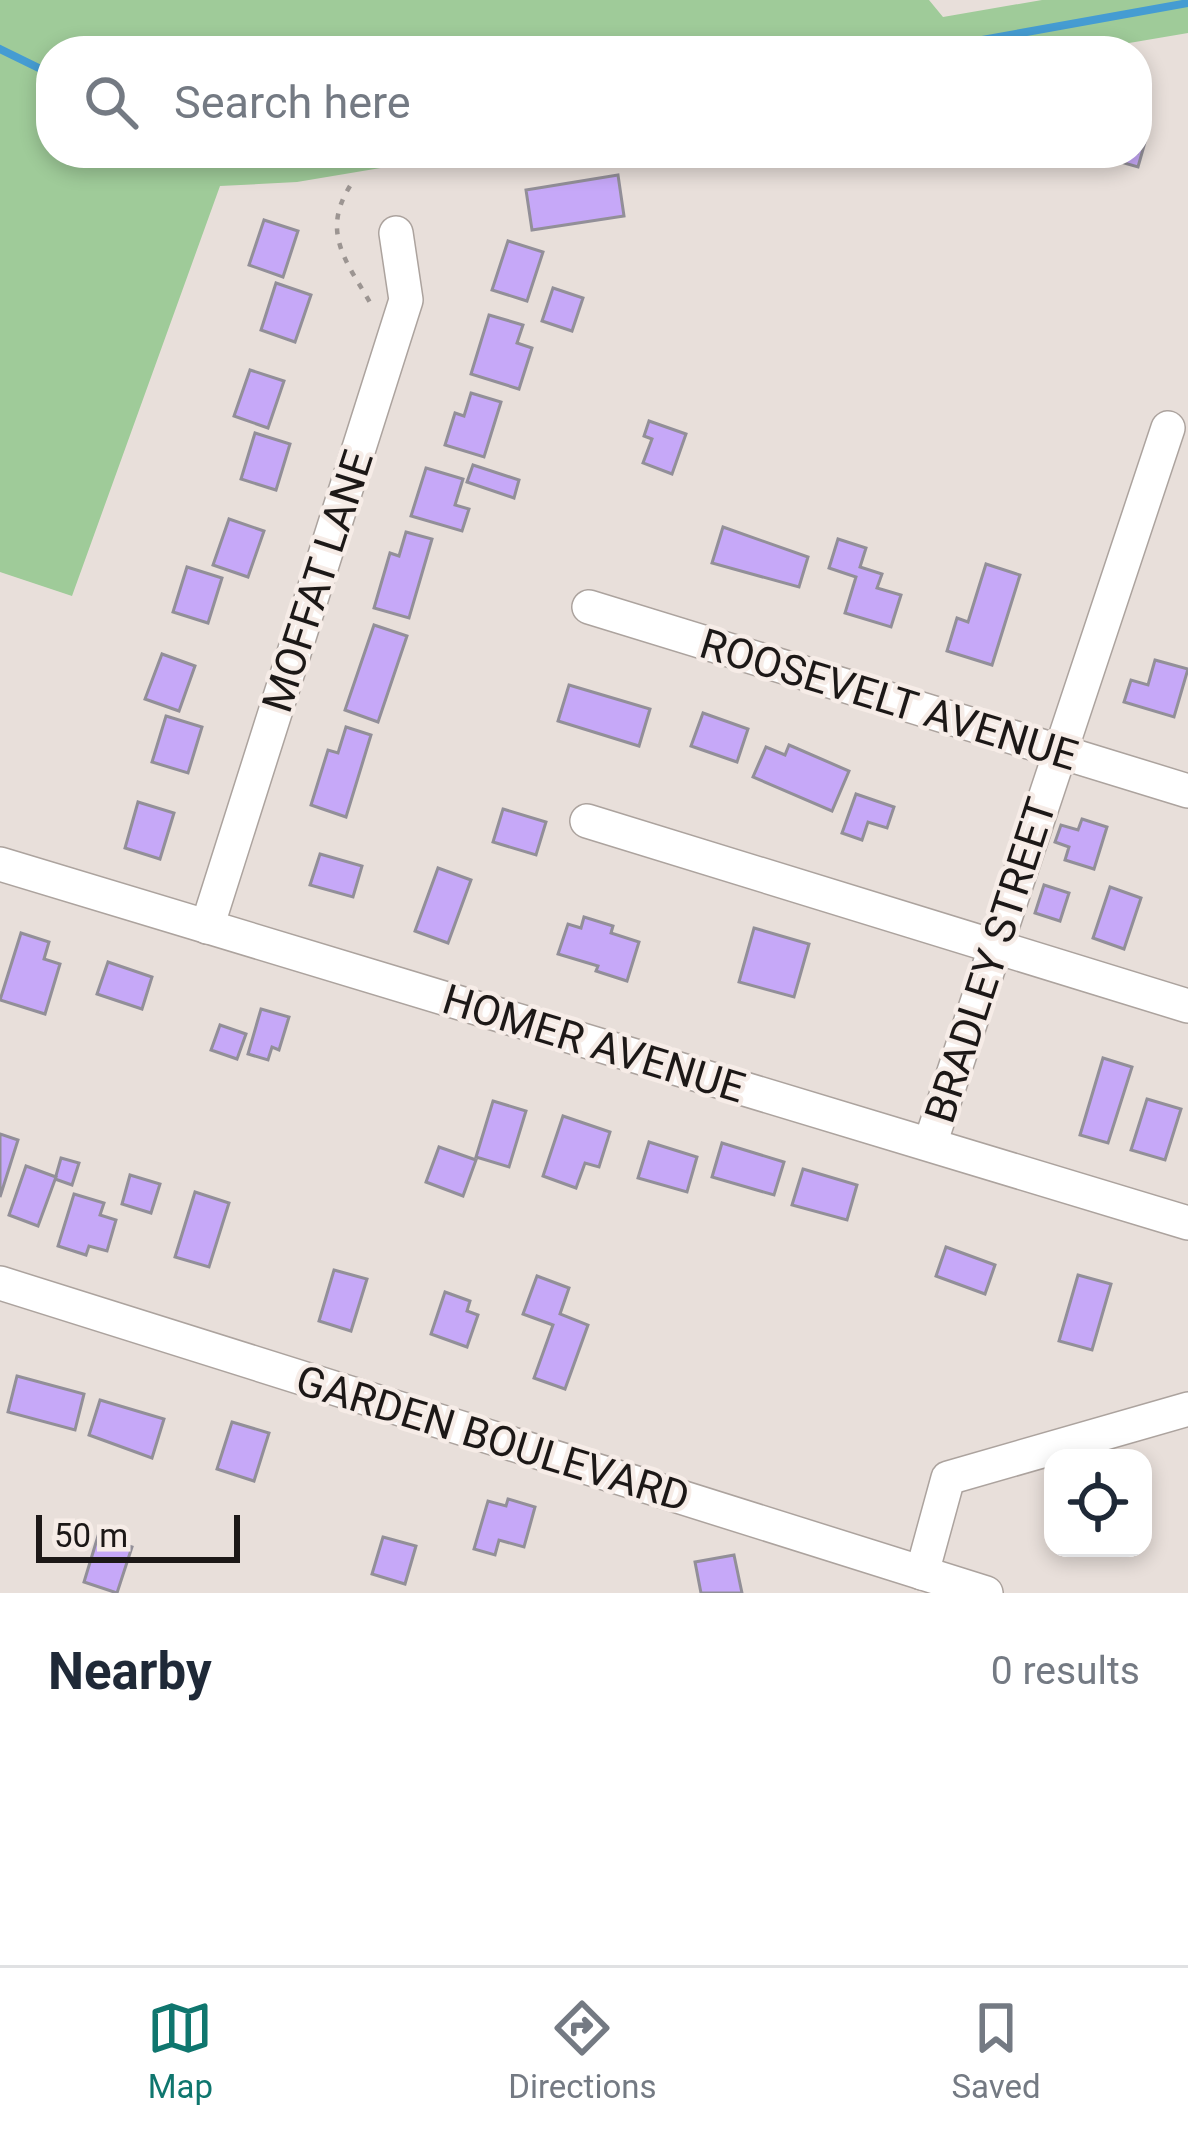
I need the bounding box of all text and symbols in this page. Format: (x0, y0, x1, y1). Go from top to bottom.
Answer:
search box (36, 36, 1152, 168)
icon: search (78, 69, 144, 135)
text: Search here (174, 76, 411, 129)
street label: MOFFAT LANE (252, 444, 383, 718)
street label: ROOSEVELT AVENUE (694, 619, 1083, 780)
street label: BRADLEY STREET (915, 792, 1066, 1129)
street label: HOMER AVENUE (437, 974, 751, 1113)
street label: GARDEN BOULEVARD (290, 1355, 695, 1522)
map controls (1044, 1449, 1152, 1557)
button: locate (1044, 1449, 1152, 1557)
scale bar (36, 1509, 240, 1562)
text: 50 m (54, 1516, 128, 1555)
text: Nearby (48, 1642, 212, 1701)
text: 0 results (991, 1648, 1140, 1694)
tab: Map (147, 1995, 213, 2106)
tab: Directions (508, 1995, 657, 2106)
tab: Saved (951, 1995, 1041, 2106)

